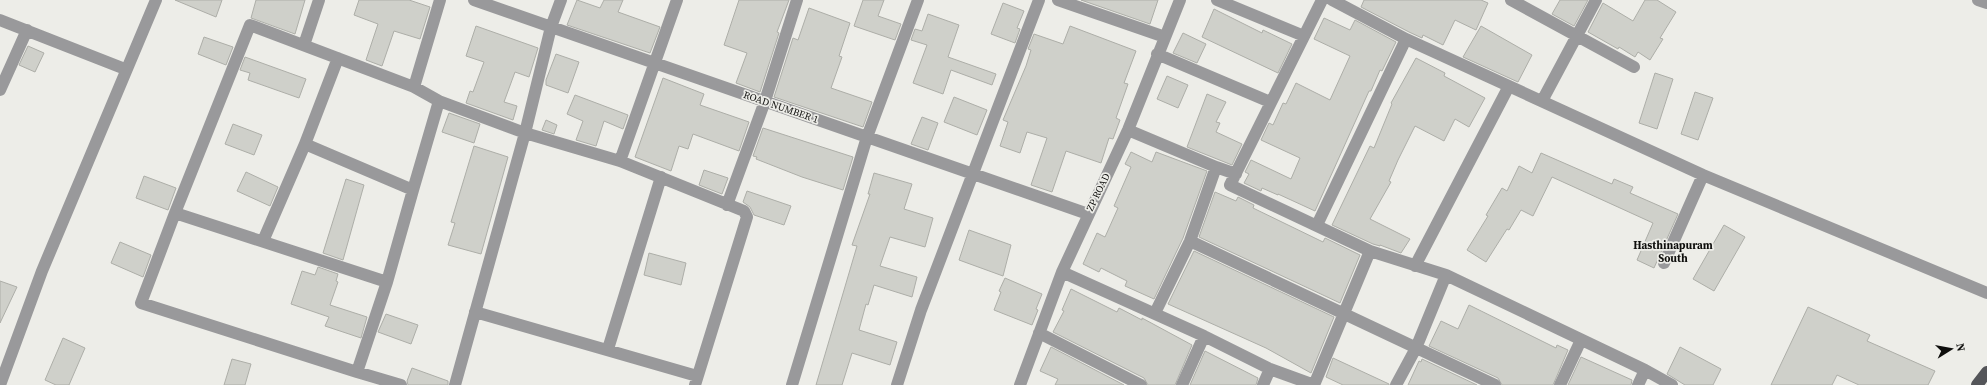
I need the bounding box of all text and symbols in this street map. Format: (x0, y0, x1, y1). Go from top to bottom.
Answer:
street label: ROAD NUMBER 1 (742, 88, 820, 126)
street label: ZP ROAD (1083, 171, 1113, 213)
district label: Hasthinapuram South (1633, 238, 1713, 266)
north arrow (1931, 329, 1971, 369)
text: N (1952, 342, 1968, 353)

